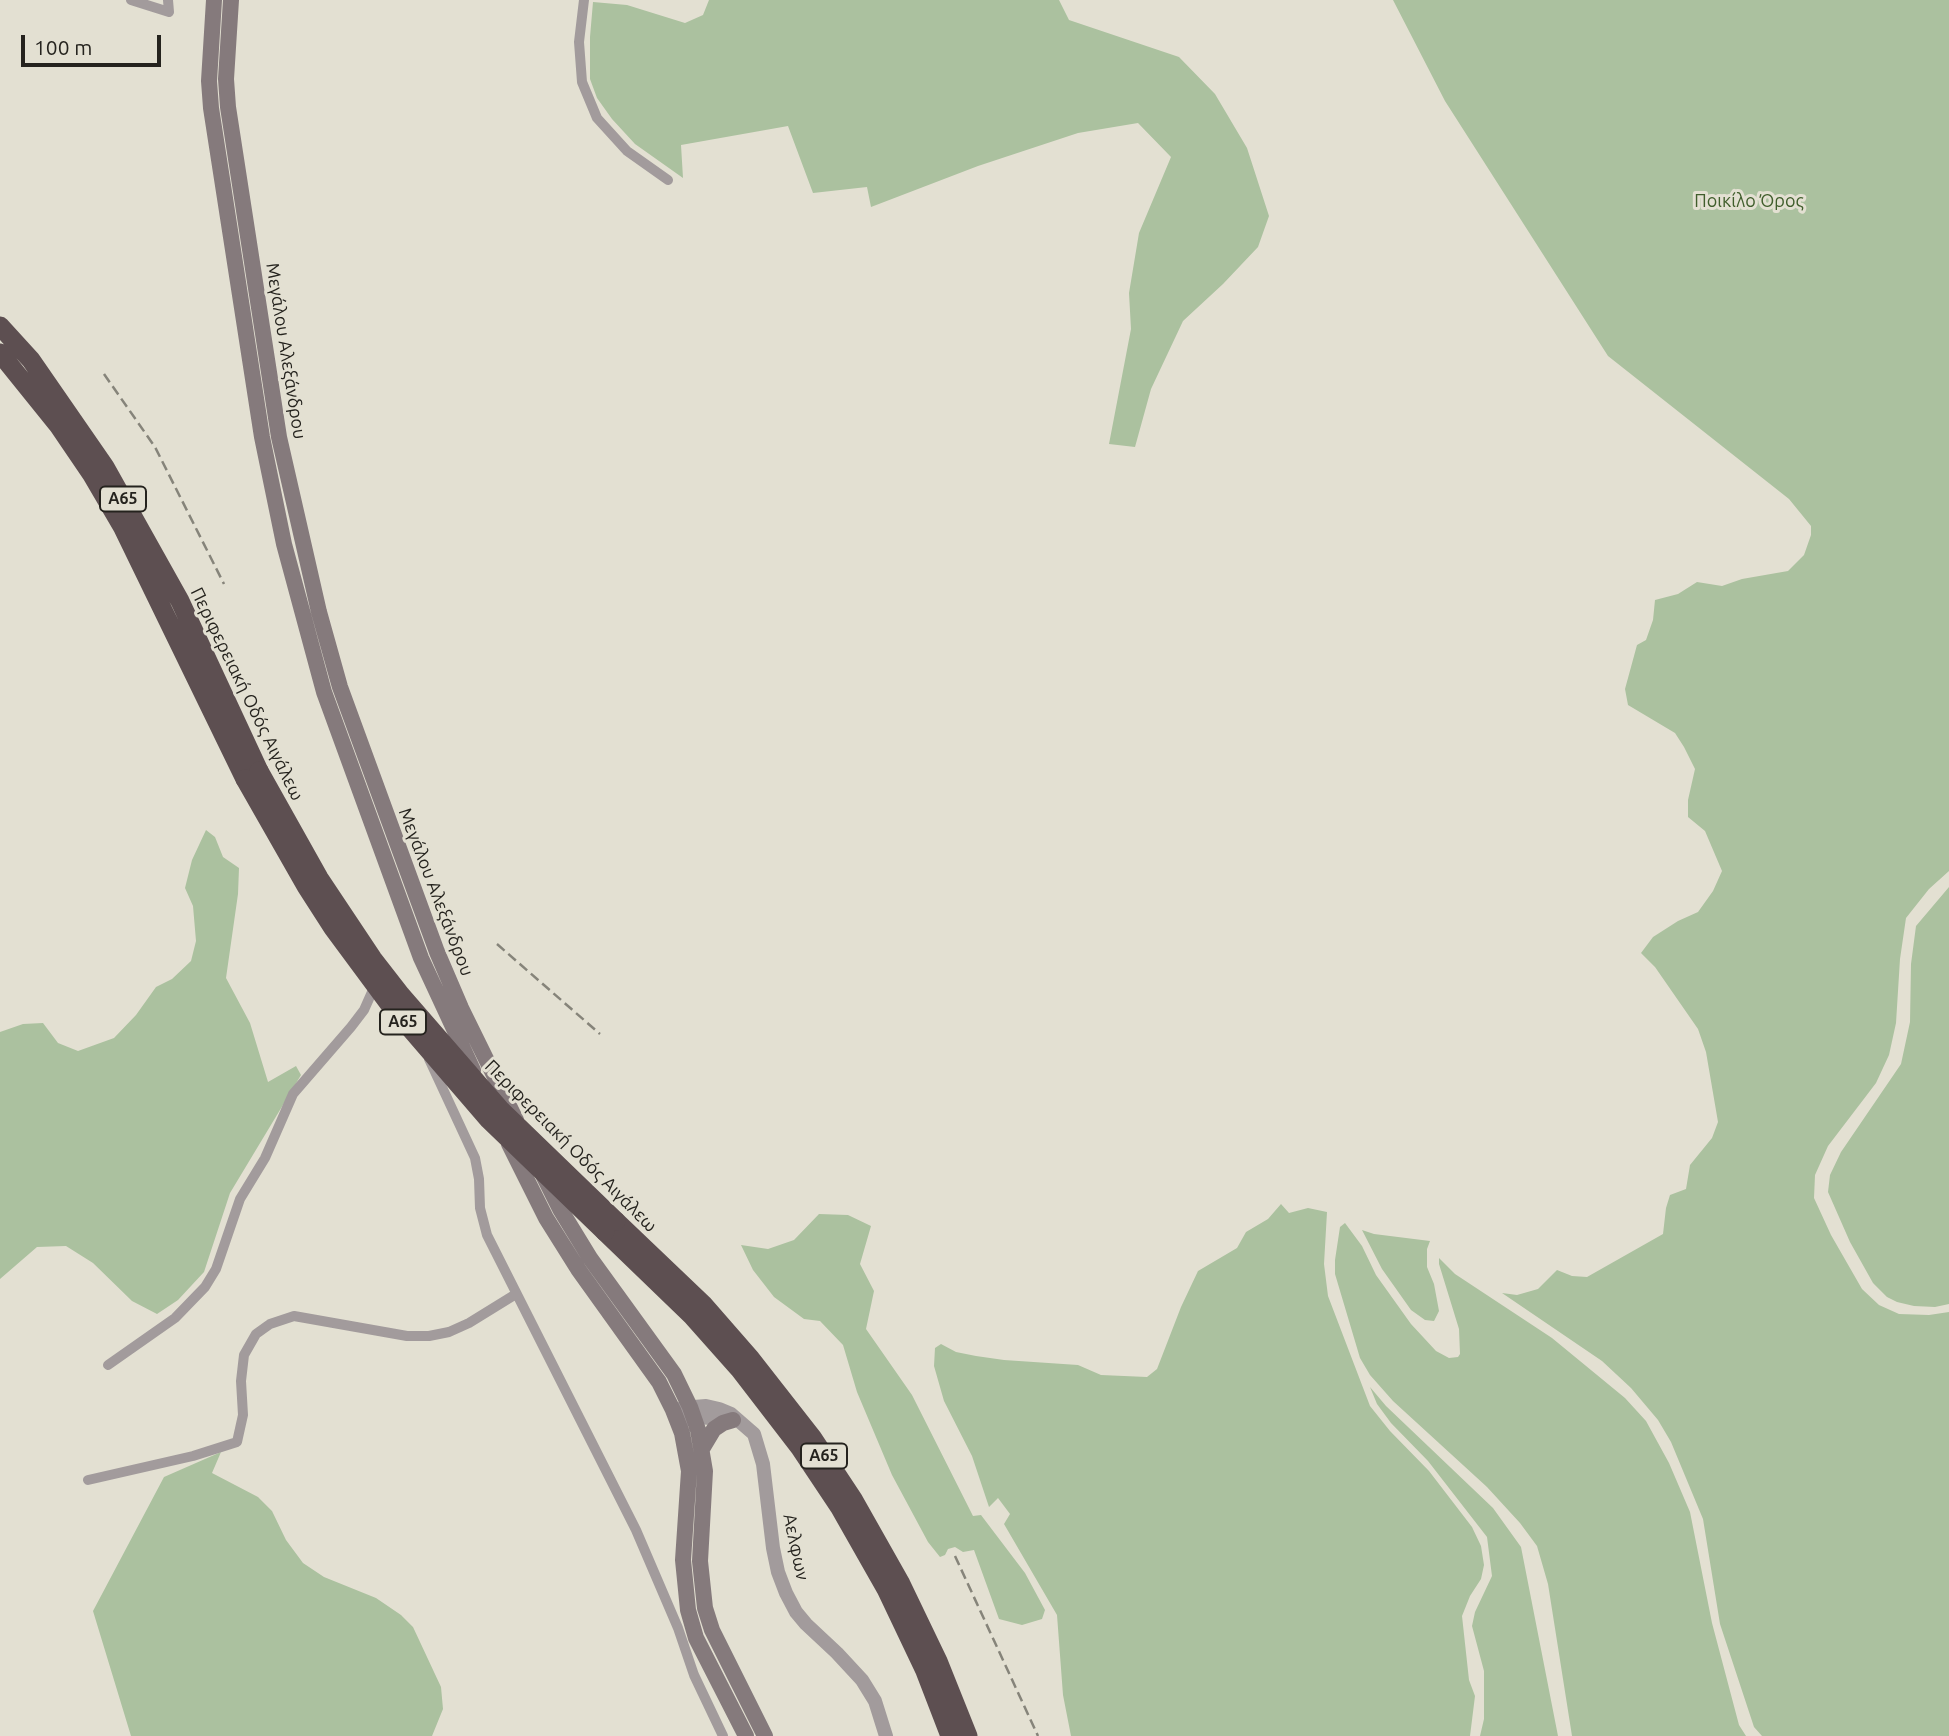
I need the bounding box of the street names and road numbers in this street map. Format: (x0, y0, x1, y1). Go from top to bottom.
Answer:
street label: Μεγάλου Αλεξάνδρου (261, 261, 311, 441)
road number: Α65 (100, 486, 146, 512)
street label: Περιφερειακή Οδός Αιγάλεω (186, 584, 308, 804)
street label: Μεγάλου Αλεξάνδρου (394, 805, 478, 979)
road number: Α65 (380, 1010, 426, 1034)
street label: Περιφερειακή Οδός Αιγάλεω (480, 1055, 662, 1237)
road number: Α65 (801, 1444, 847, 1468)
street label: Αελφων (778, 1512, 814, 1582)

